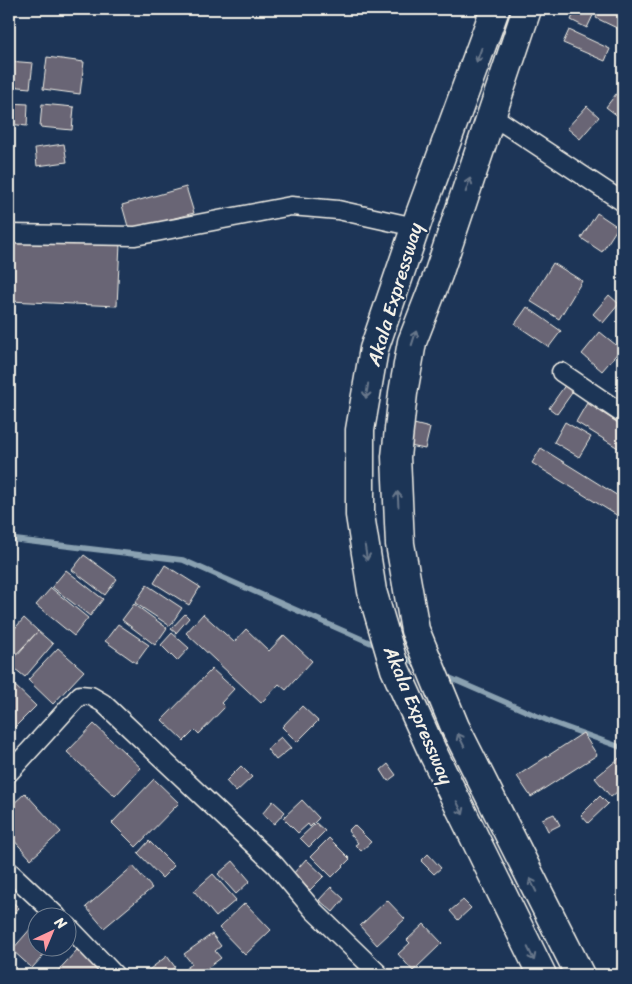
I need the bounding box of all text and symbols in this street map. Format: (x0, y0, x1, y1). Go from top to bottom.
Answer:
one-way arrow (474, 47, 483, 62)
one-way arrow (464, 178, 473, 193)
street label: Akala Expressway (357, 218, 432, 371)
one-way arrow (410, 331, 420, 347)
one-way arrow (361, 383, 371, 399)
one-way arrow (393, 491, 402, 507)
one-way arrow (362, 544, 372, 560)
street label: Akala Expressway (374, 640, 463, 790)
one-way arrow (456, 732, 466, 747)
one-way arrow (455, 800, 465, 815)
one-way arrow (528, 878, 538, 893)
north arrow (28, 906, 78, 956)
text: N (48, 910, 73, 936)
one-way arrow (527, 946, 536, 961)

